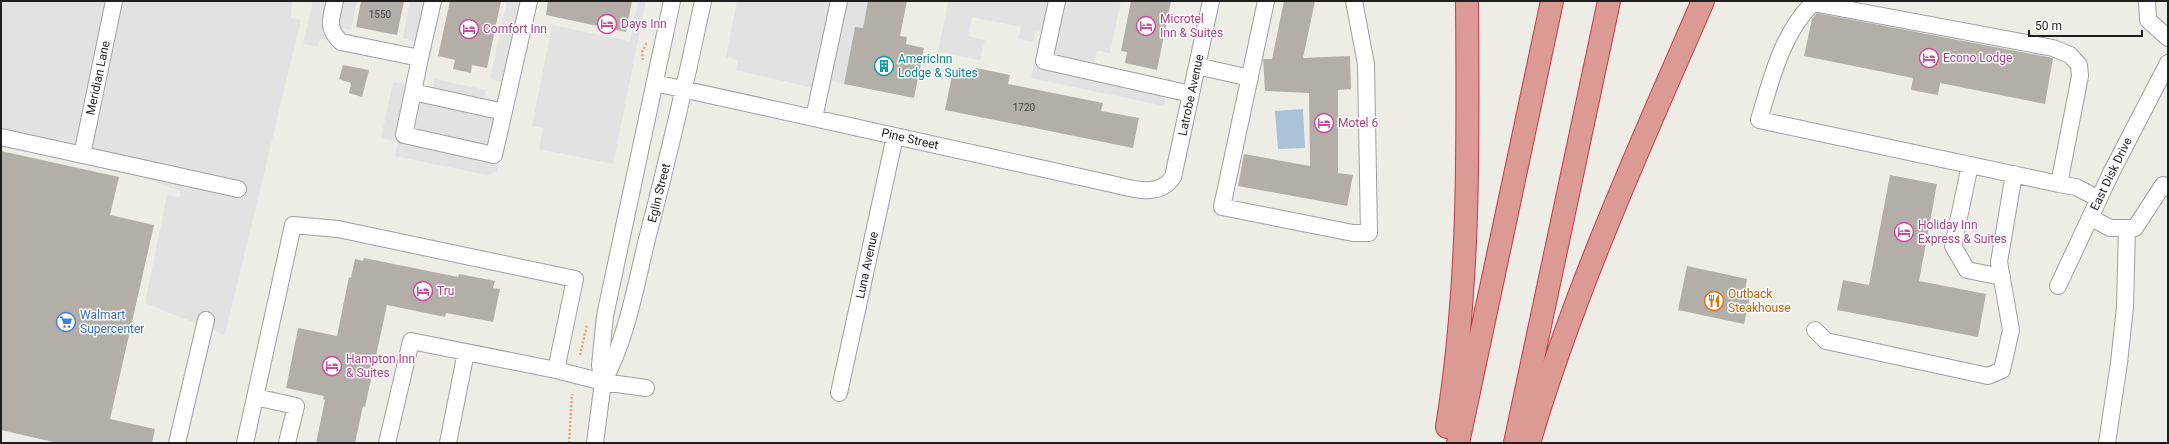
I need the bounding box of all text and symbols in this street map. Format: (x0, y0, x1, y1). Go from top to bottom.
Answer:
house number: 1550 (369, 9, 392, 20)
place label: Microtel Inn & Suites (1160, 12, 1223, 40)
scale bar (2029, 12, 2142, 38)
hotel icon: Days Inn (596, 13, 618, 35)
hotel icon: Microtel Inn & Suites (1135, 15, 1157, 37)
place label: Days Inn (621, 17, 667, 31)
hotel icon: Comfort Inn (458, 18, 480, 40)
text: 50 m (2035, 19, 2062, 33)
place label: Comfort Inn (483, 22, 547, 36)
street label: Meridian Lane (83, 40, 113, 116)
hotel icon: Econo Lodge (1918, 47, 1940, 69)
place label: Econo Lodge (1943, 51, 2012, 65)
place label: AmericInn Lodge & Suites (898, 52, 978, 80)
street label: Latrobe Avenue (1176, 53, 1206, 137)
building icon: AmericInn Lodge & Suites (873, 55, 895, 77)
house number: 1720 (1013, 102, 1036, 113)
hotel icon: Motel 6 (1313, 112, 1335, 134)
place label: Motel 6 (1338, 116, 1379, 130)
street label: Pine Street (880, 126, 940, 152)
street label: East Disk Drive (2087, 135, 2135, 213)
street label: Eglin Street (645, 162, 673, 224)
place label: Holiday Inn Express & Suites (1918, 218, 2007, 246)
hotel icon: Holiday Inn Express & Suites (1893, 221, 1915, 243)
street label: Luna Avenue (853, 230, 881, 300)
hotel icon: Tru (412, 280, 434, 302)
place label: Tru (437, 284, 454, 298)
place label: Outback Steakhouse (1728, 287, 1791, 315)
restaurant icon: Outback Steakhouse (1703, 290, 1725, 312)
place label: Walmart Supercenter (80, 308, 144, 336)
supermarket icon: Walmart Supercenter (55, 311, 77, 333)
place label: Hampton Inn & Suites (346, 352, 415, 380)
hotel icon: Hampton Inn & Suites (321, 355, 343, 377)

